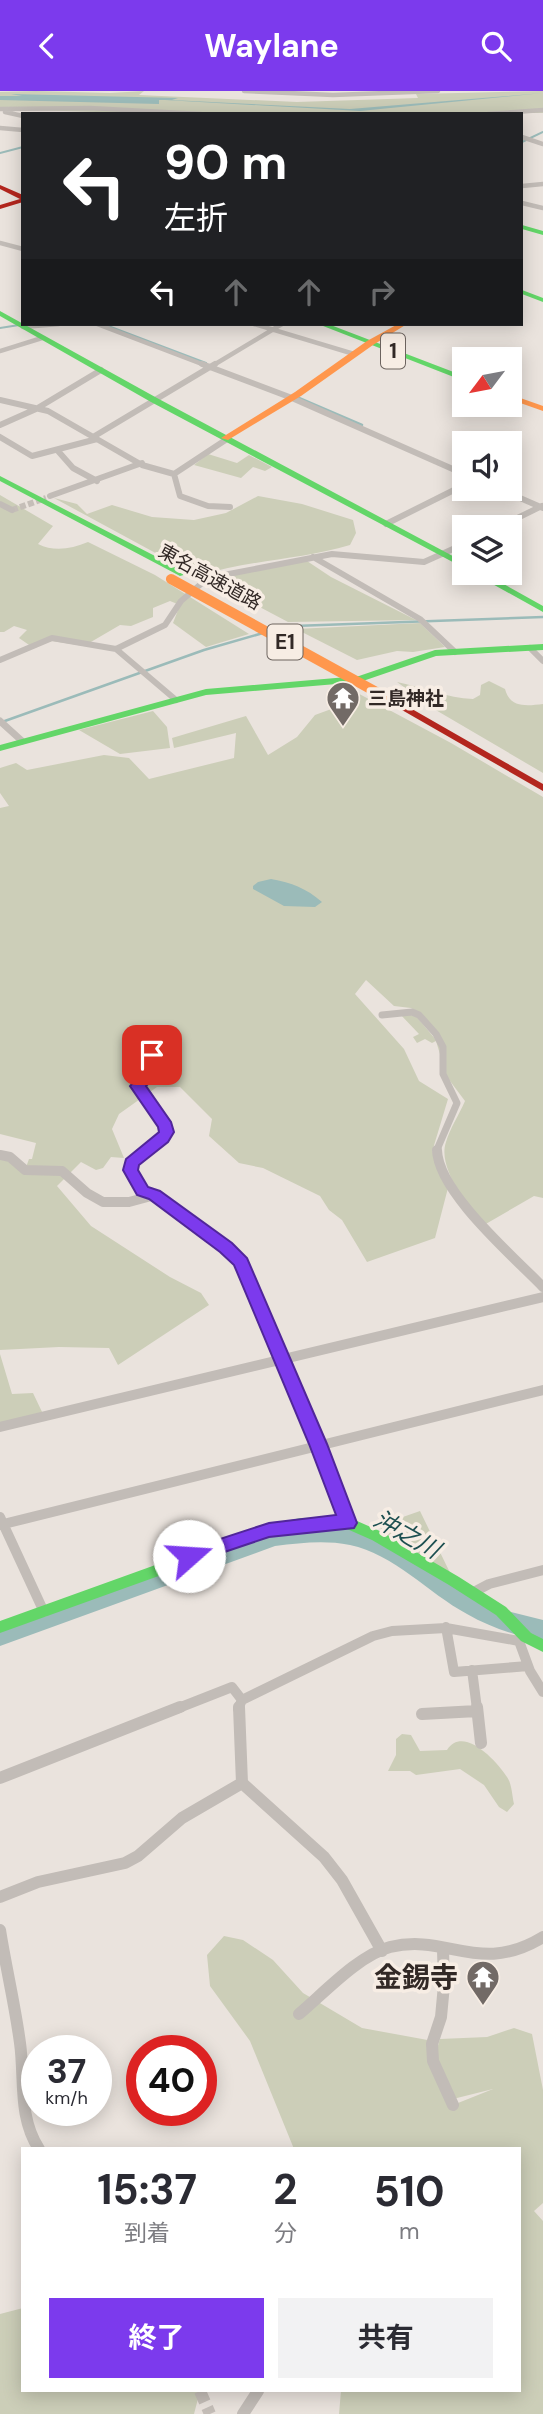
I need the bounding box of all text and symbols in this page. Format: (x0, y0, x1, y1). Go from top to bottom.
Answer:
text: Waylane (204, 25, 339, 67)
icon: back (28, 27, 66, 65)
icon: search (477, 27, 515, 65)
text: 90 m (164, 130, 287, 194)
icon: left (49, 140, 140, 231)
text: 左折 (164, 197, 228, 239)
icon: left (144, 273, 182, 311)
icon: ahead (217, 273, 255, 311)
icon: ahead (290, 273, 328, 311)
icon: right (363, 273, 401, 311)
road number: 1 (381, 334, 405, 369)
north arrow (452, 347, 522, 417)
map controls (452, 347, 522, 585)
button: sound (452, 431, 522, 501)
button: layers (452, 515, 522, 585)
street label: 東名高速道路 (154, 538, 266, 616)
road number: E1 (268, 625, 302, 659)
temple icon: 三島神社 (324, 679, 362, 728)
place label: 三島神社 (368, 686, 444, 711)
pin (122, 1025, 182, 1085)
icon: arrive (133, 1036, 171, 1074)
water label: 沖之川 (368, 1503, 449, 1566)
position arrow (152, 1519, 226, 1593)
temple icon: 金錫寺 (464, 1958, 502, 2007)
place label: 金錫寺 (374, 1959, 458, 1996)
speed limit sign: 40 (126, 2035, 217, 2126)
text: 37 (47, 2048, 86, 2094)
text: km/h (45, 2086, 88, 2110)
text: 15:37 (97, 2162, 197, 2217)
text: 2 (273, 2162, 297, 2217)
text: 510 (374, 2164, 445, 2219)
text: m (399, 2216, 419, 2246)
text: 到着 (124, 2218, 170, 2248)
text: 分 (274, 2218, 297, 2248)
button: 終了 (49, 2298, 264, 2378)
button: 共有 (278, 2298, 493, 2378)

